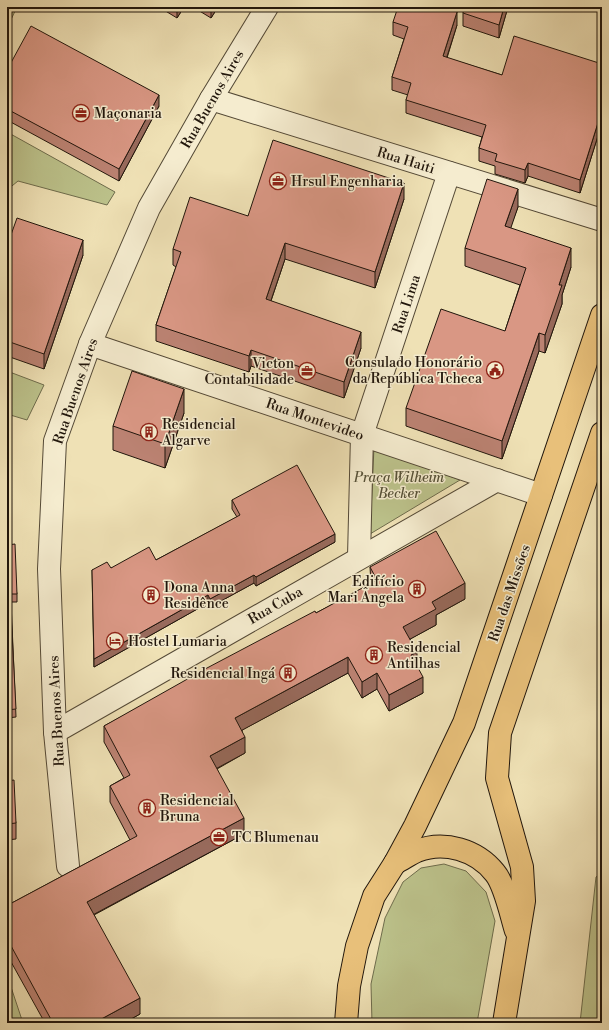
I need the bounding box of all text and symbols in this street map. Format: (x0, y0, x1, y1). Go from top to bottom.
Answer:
street label: Rua Buenos Aires (177, 47, 248, 152)
office icon: Maçonaria (71, 103, 91, 123)
place label: Maçonaria (94, 105, 163, 123)
street label: Rua Haiti (374, 144, 437, 178)
office icon: Hrsul Engenharia (268, 171, 288, 191)
place label: Hrsul Engenharia (291, 173, 404, 191)
street label: Rua Lima (389, 272, 425, 336)
street label: Rua Buenos Aires (49, 336, 103, 447)
place label: Consulado Honorário da República Tcheca (345, 354, 483, 388)
place label: Victon Contabilidade (204, 355, 295, 389)
public building icon: Consulado Honorário da República Tcheca (485, 360, 505, 380)
office icon: Victon Contabilidade (297, 361, 317, 381)
street label: Rua Montevideo (263, 395, 366, 445)
place label: Residencial Algarve (161, 416, 236, 450)
building icon: Residencial Algarve (139, 422, 159, 442)
park label: Praça Wilheim Becker (353, 469, 445, 503)
street label: Rua das Missões (485, 542, 535, 644)
place label: Edifício Mari Ângela (327, 573, 405, 607)
place label: Dona Anna Residênce (164, 579, 235, 613)
building icon: Edifício Mari Ângela (407, 579, 427, 599)
street label: Rua Cuba (245, 583, 307, 629)
building icon: Dona Anna Residênce (141, 585, 161, 605)
hotel icon: Hostel Lumaria (105, 631, 125, 651)
place label: Hostel Lumaria (128, 633, 228, 651)
place label: Residencial Antilhas (386, 639, 461, 673)
building icon: Residencial Antilhas (364, 645, 384, 665)
street label: Rua Buenos Aires (45, 655, 69, 767)
building icon: Residencial Ingá (278, 663, 298, 683)
place label: Residencial Ingá (170, 665, 276, 683)
place label: Residencial Bruna (159, 792, 234, 826)
building icon: Residencial Bruna (137, 798, 157, 818)
office icon: TC Blumenau (209, 827, 229, 847)
place label: TC Blumenau (232, 829, 319, 847)

